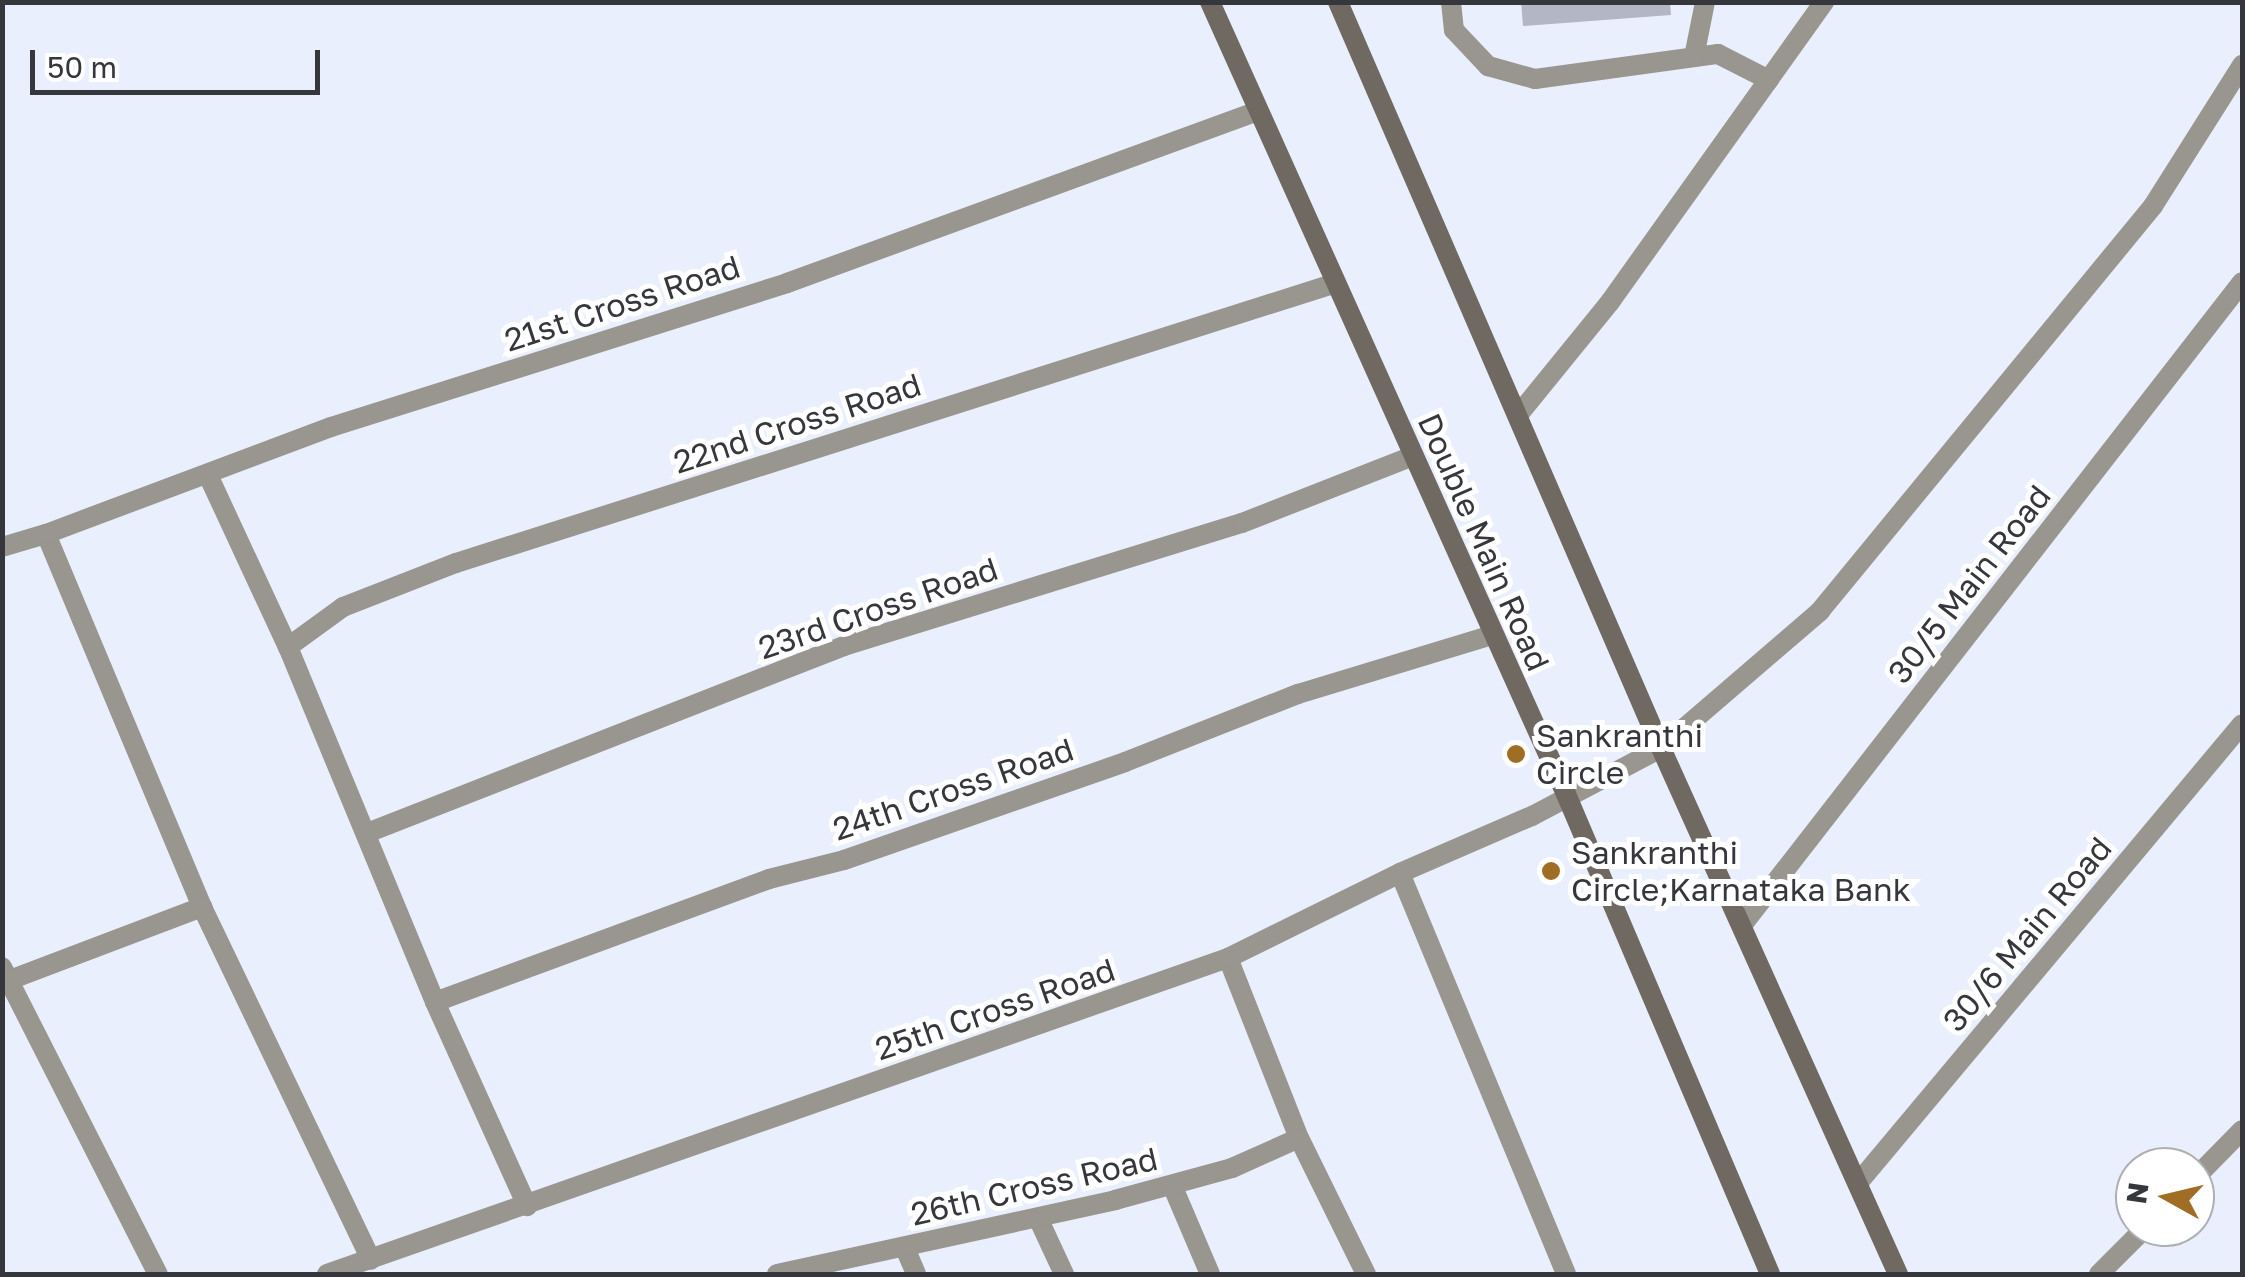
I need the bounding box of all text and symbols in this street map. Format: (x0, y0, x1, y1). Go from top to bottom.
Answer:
scale bar (35, 30, 325, 92)
text: 50 m (47, 49, 117, 85)
street label: 21st Cross Road (499, 247, 745, 359)
street label: 22nd Cross Road (668, 365, 926, 481)
street label: Double Main Road (1410, 407, 1558, 677)
street label: 30/5 Main Road (1880, 477, 2058, 691)
street label: 23rd Cross Road (753, 549, 1003, 667)
place label: Sankranthi Circle (1536, 717, 1703, 792)
street label: 24th Cross Road (828, 730, 1078, 848)
marker: Sankranthi Circle (1505, 743, 1527, 765)
street label: 30/6 Main Road (1935, 829, 2119, 1039)
place label: Sankranthi Circle;Karnataka Bank (1571, 834, 1911, 909)
marker: Sankranthi Circle;Karnataka Bank (1540, 860, 1562, 882)
street label: 25th Cross Road (870, 950, 1120, 1068)
street label: 26th Cross Road (907, 1139, 1161, 1233)
north arrow (2115, 1147, 2215, 1247)
text: N (2119, 1180, 2155, 1206)

